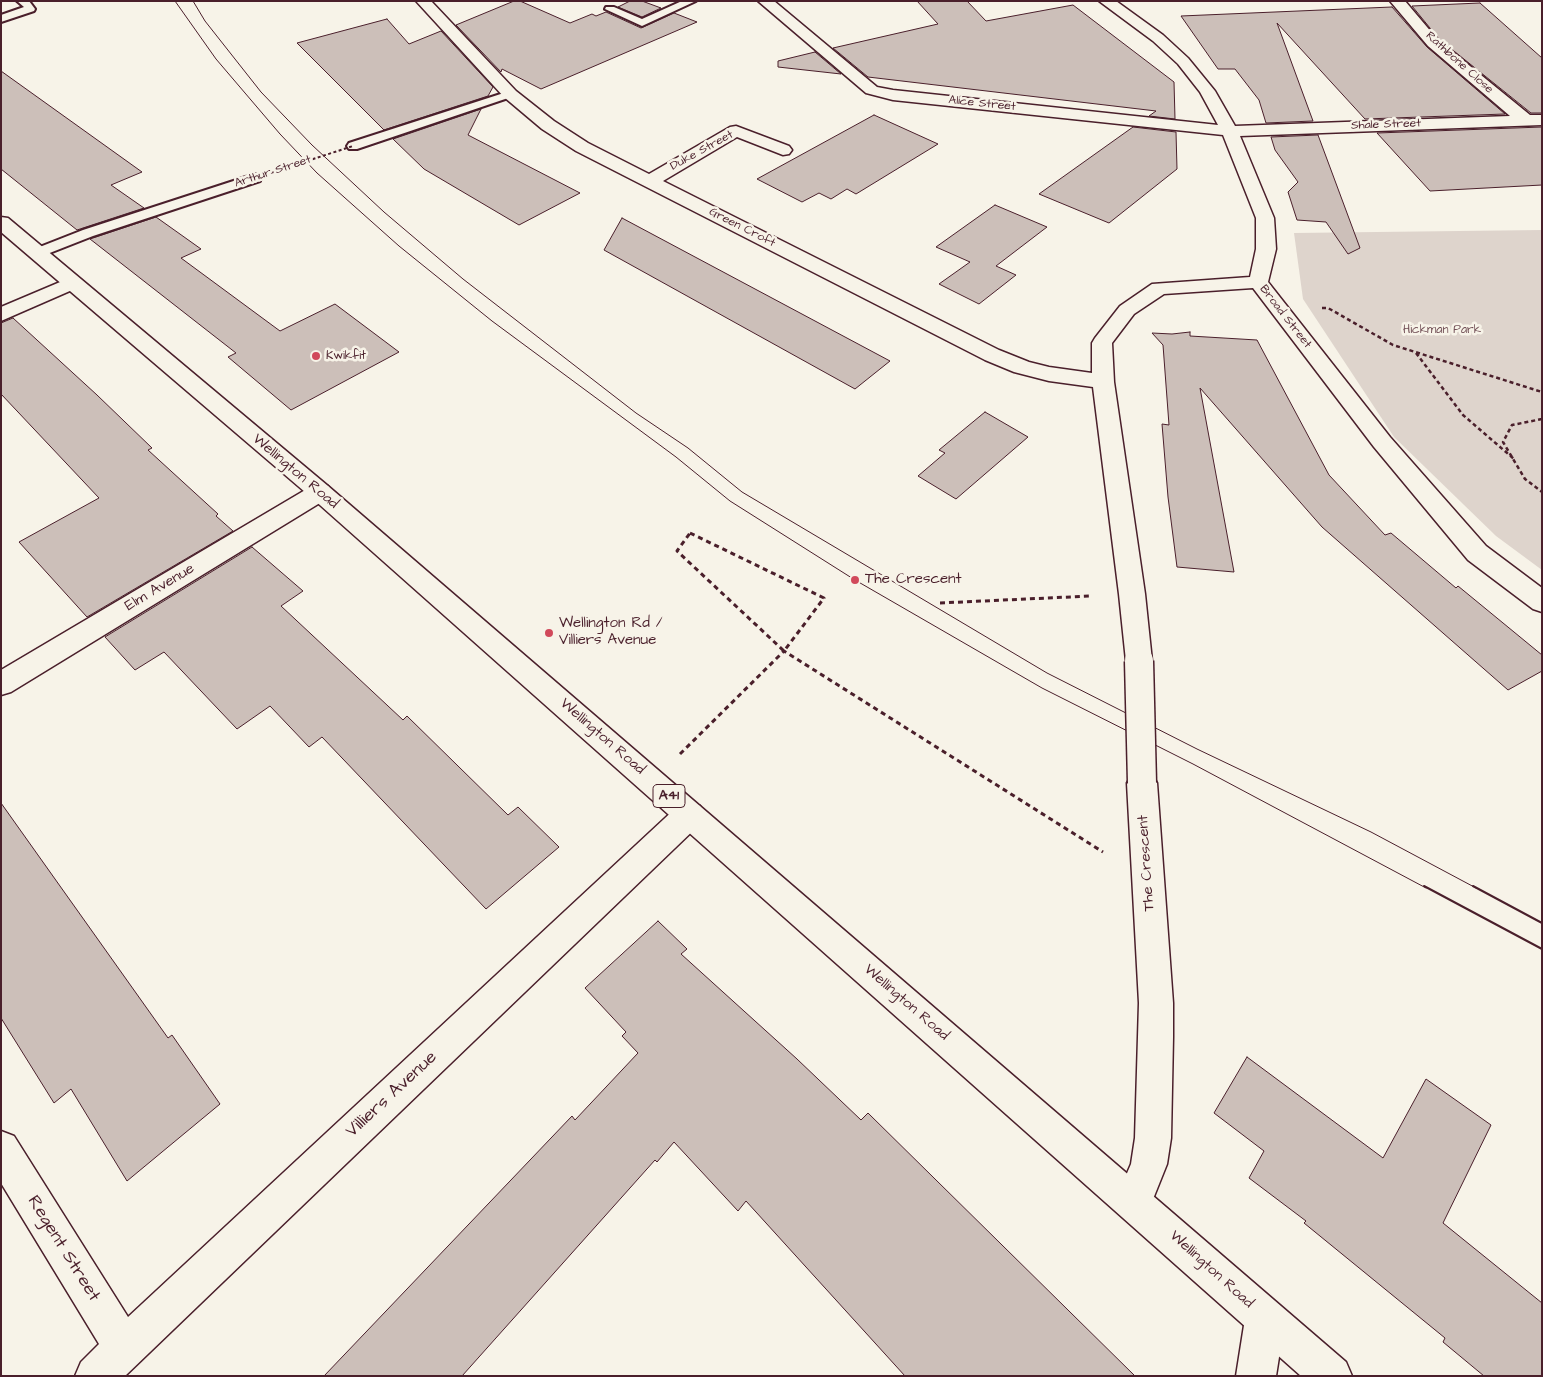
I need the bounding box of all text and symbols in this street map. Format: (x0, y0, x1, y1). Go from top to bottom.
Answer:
street label: Rathbone Close (1422, 29, 1496, 97)
street label: Alice Street (948, 93, 1016, 115)
street label: Shale Street (1351, 117, 1421, 133)
street label: Duke Street (668, 128, 736, 174)
street label: Arthur Street (233, 153, 313, 191)
street label: Green Croft (706, 205, 778, 251)
street label: Broad Street (1256, 283, 1314, 351)
park label: Hickman Park (1403, 323, 1481, 337)
place label: Kwikfit (326, 349, 366, 363)
marker: Kwikfit (310, 350, 322, 362)
street label: Wellington Road (248, 431, 342, 513)
street label: Elm Avenue (122, 560, 198, 616)
place label: The Crescent (865, 571, 962, 589)
marker: The Crescent (849, 574, 861, 586)
place label: Wellington Rd / Villiers Avenue (559, 615, 663, 650)
marker: Wellington Rd / Villiers Avenue (543, 627, 555, 639)
street label: Wellington Road (556, 695, 648, 779)
road number: A41 (653, 784, 685, 808)
street label: The Crescent (1135, 814, 1159, 912)
street label: Wellington Road (860, 961, 952, 1045)
street label: Villiers Avenue (342, 1047, 442, 1143)
street label: Regent Street (22, 1192, 104, 1306)
street label: Wellington Road (1165, 1228, 1257, 1312)

